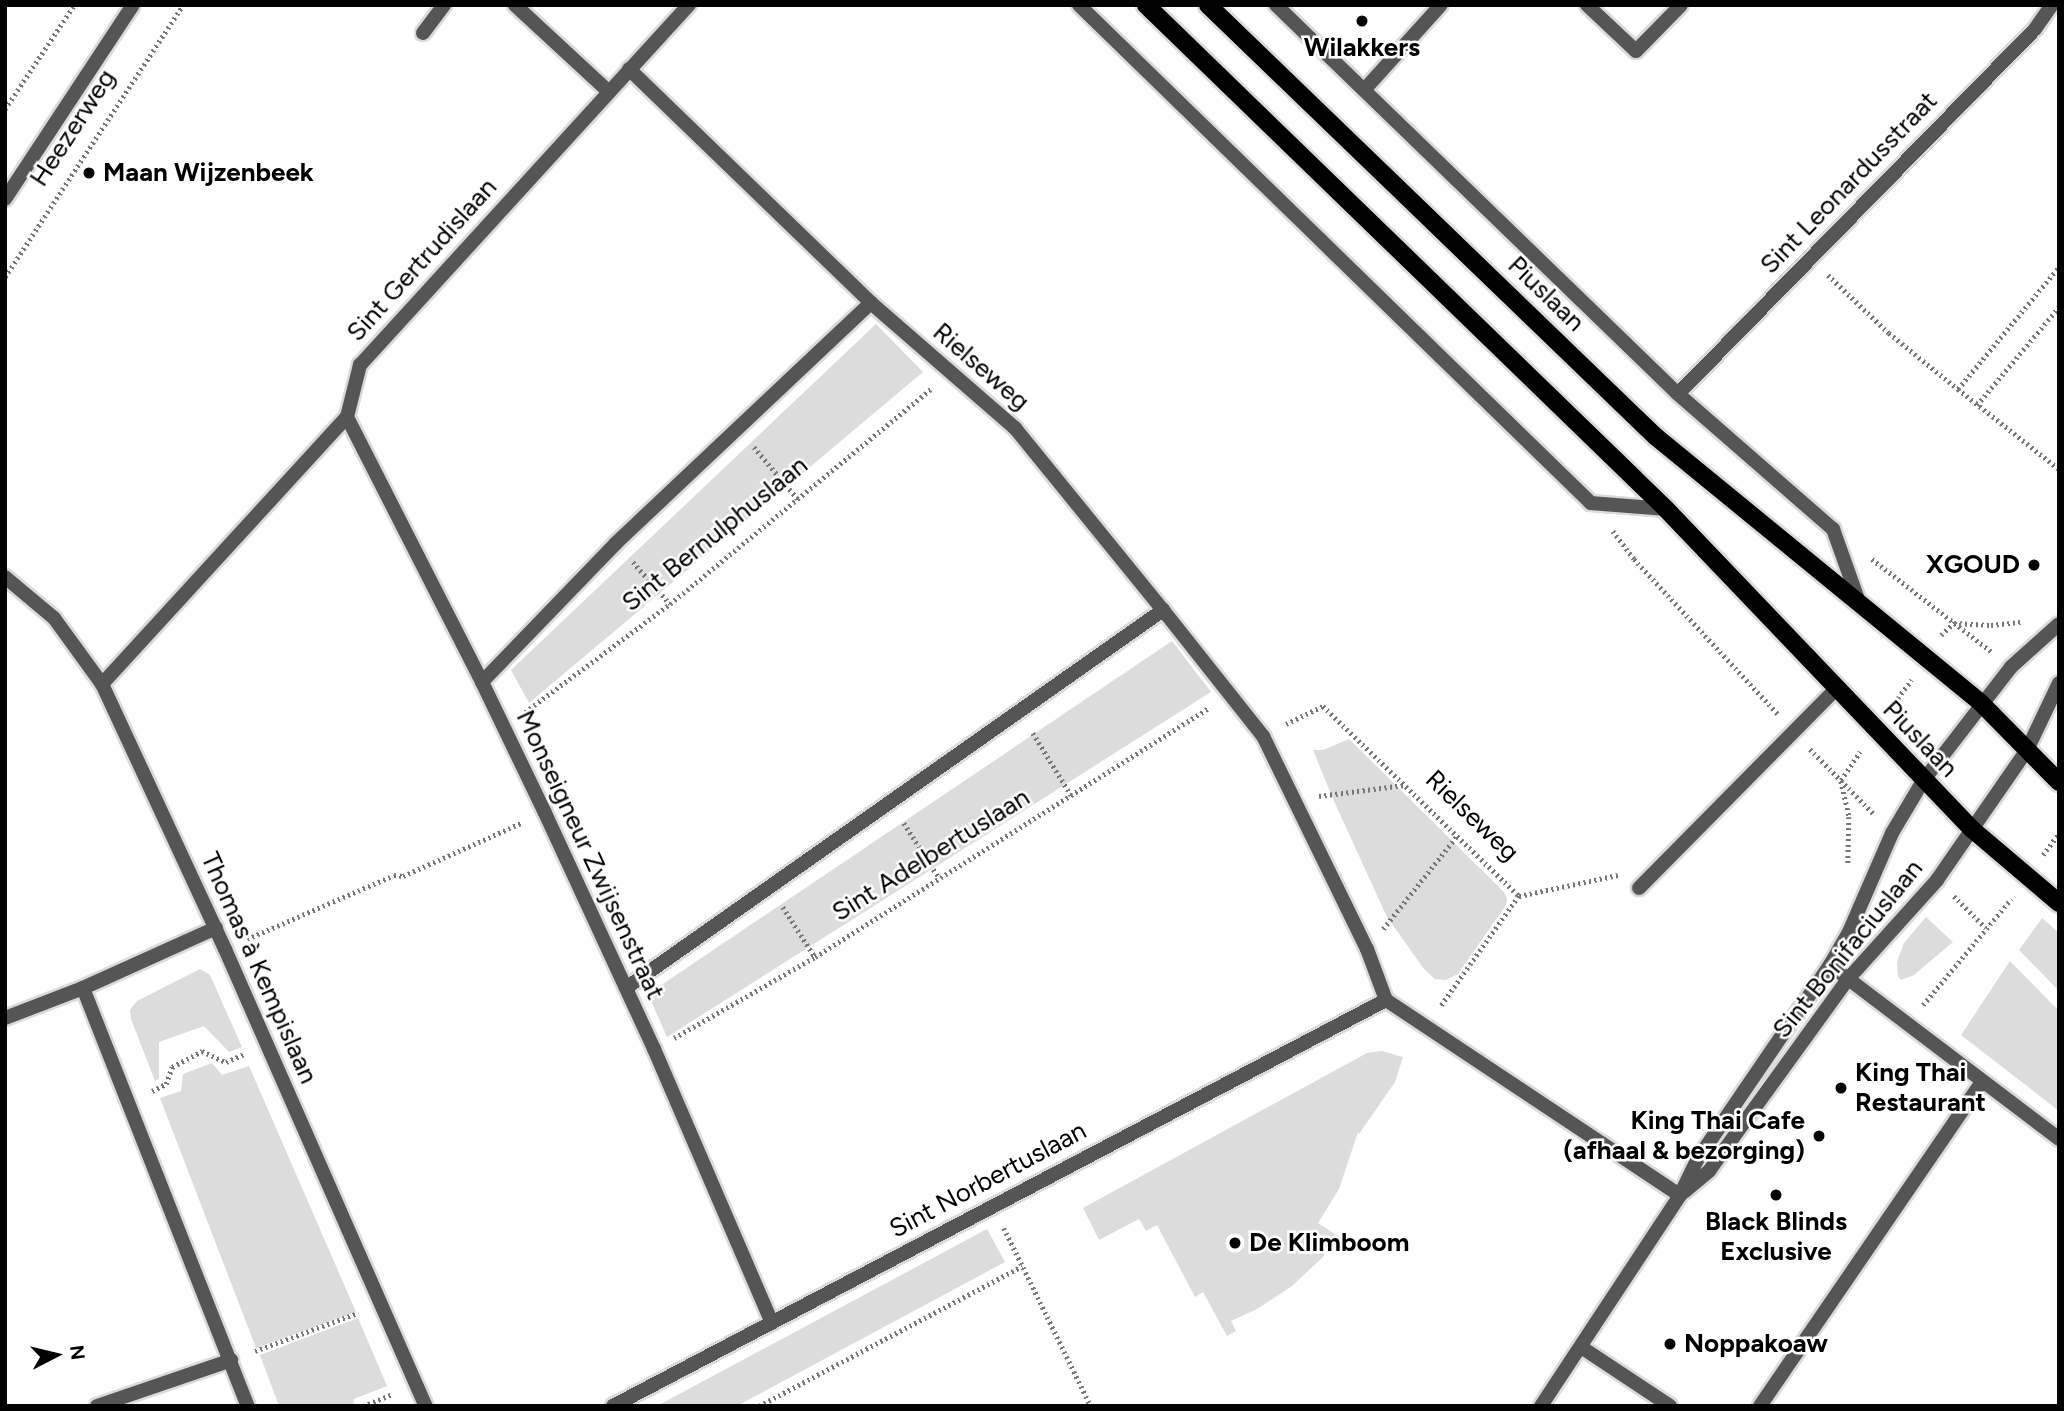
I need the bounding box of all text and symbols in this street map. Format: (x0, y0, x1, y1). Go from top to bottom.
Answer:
marker: Wilakkers (1354, 13, 1370, 29)
place label: Wilakkers (1304, 32, 1420, 64)
street label: Heezerweg (24, 64, 122, 192)
street label: Sint Leonardusstraat (1754, 85, 1944, 281)
place label: Maan Wijzenbeek (103, 157, 314, 189)
marker: Maan Wijzenbeek (81, 165, 97, 181)
street label: Sint Gertrudislaan (341, 172, 503, 348)
street label: Piuslaan (1501, 250, 1591, 338)
street label: Rielseweg (926, 317, 1036, 417)
street label: Sint Bernulphuslaan (616, 450, 814, 618)
place label: XGOUD (1926, 549, 2020, 581)
marker: XGOUD (2026, 557, 2042, 573)
street label: Piuslaan (1876, 694, 1964, 784)
street label: Monseigneur Zwijsenstraat (509, 705, 671, 1005)
street label: Rielseweg (1419, 764, 1525, 868)
street label: Sint Adelbertuslaan (827, 782, 1035, 928)
street label: Thomas à Kempislaan (194, 848, 324, 1088)
street label: Sint Bonifaciuslaan (1766, 854, 1930, 1044)
place label: King Thai Restaurant (1855, 1057, 1986, 1118)
marker: King Thai Restaurant (1833, 1080, 1849, 1096)
place label: King Thai Cafe (afhaal & bezorging) (1563, 1105, 1805, 1166)
street label: Sint Norbertuslaan (884, 1115, 1092, 1245)
marker: King Thai Cafe (afhaal & bezorging) (1811, 1128, 1827, 1144)
marker: Black Blinds Exclusive (1768, 1187, 1784, 1203)
place label: Black Blinds Exclusive (1705, 1206, 1847, 1268)
place label: De Klimboom (1249, 1227, 1409, 1259)
marker: De Klimboom (1227, 1235, 1243, 1251)
north arrow (21, 1320, 91, 1390)
place label: Noppakoaw (1684, 1328, 1828, 1360)
marker: Noppakoaw (1662, 1336, 1678, 1352)
text: N (65, 1344, 90, 1361)

